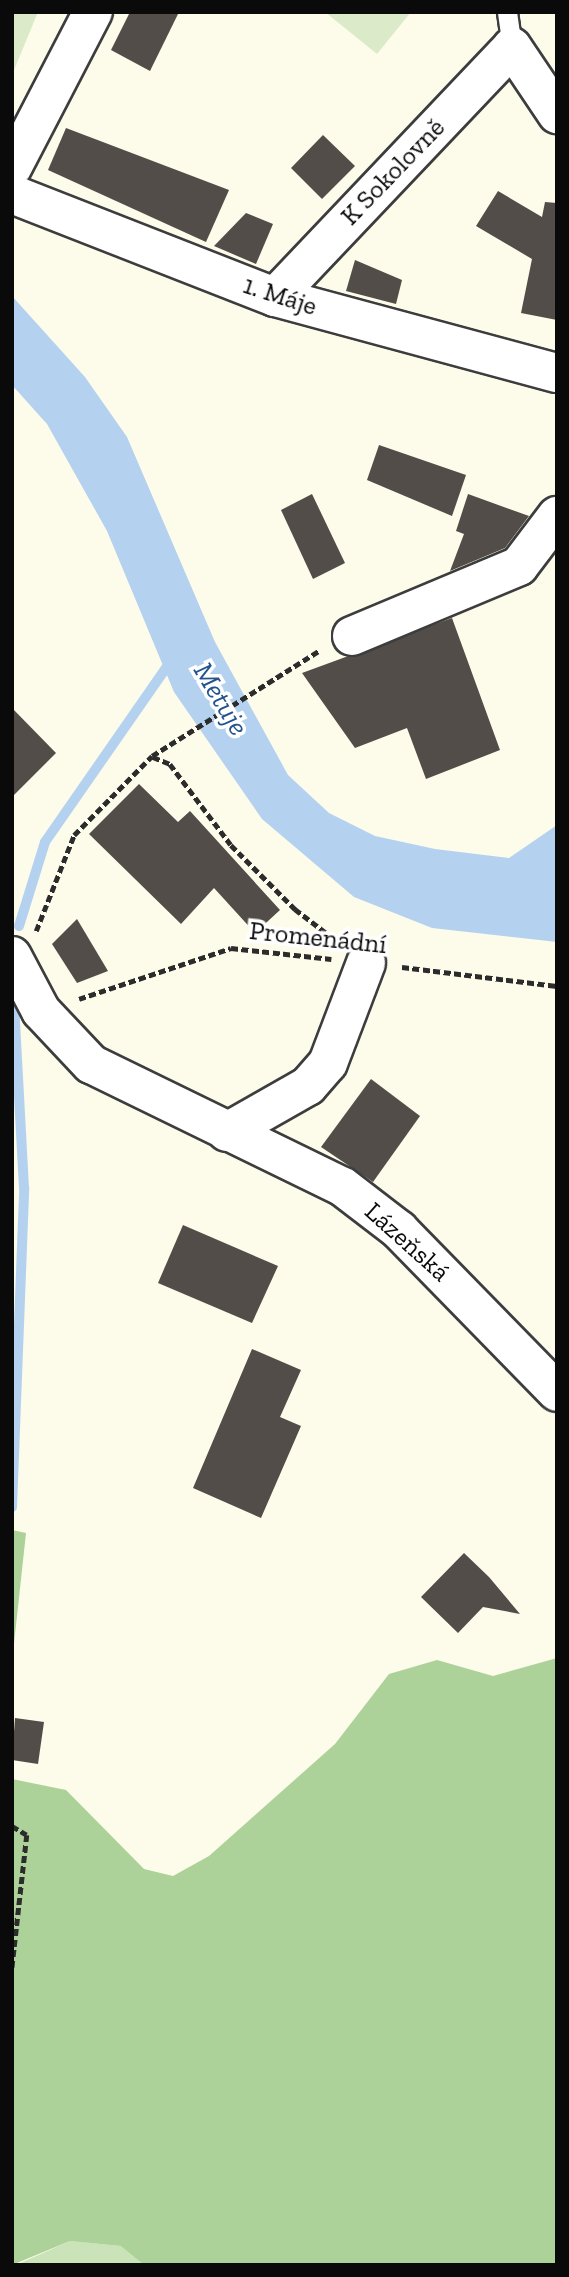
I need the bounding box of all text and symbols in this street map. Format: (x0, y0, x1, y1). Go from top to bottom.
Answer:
street label: K Sokolovně (334, 112, 452, 232)
street label: 1. Máje (239, 270, 321, 322)
water label: Metuje (186, 657, 256, 741)
street label: Promenádní (248, 915, 388, 961)
street label: Lázeňská (358, 1196, 456, 1288)

